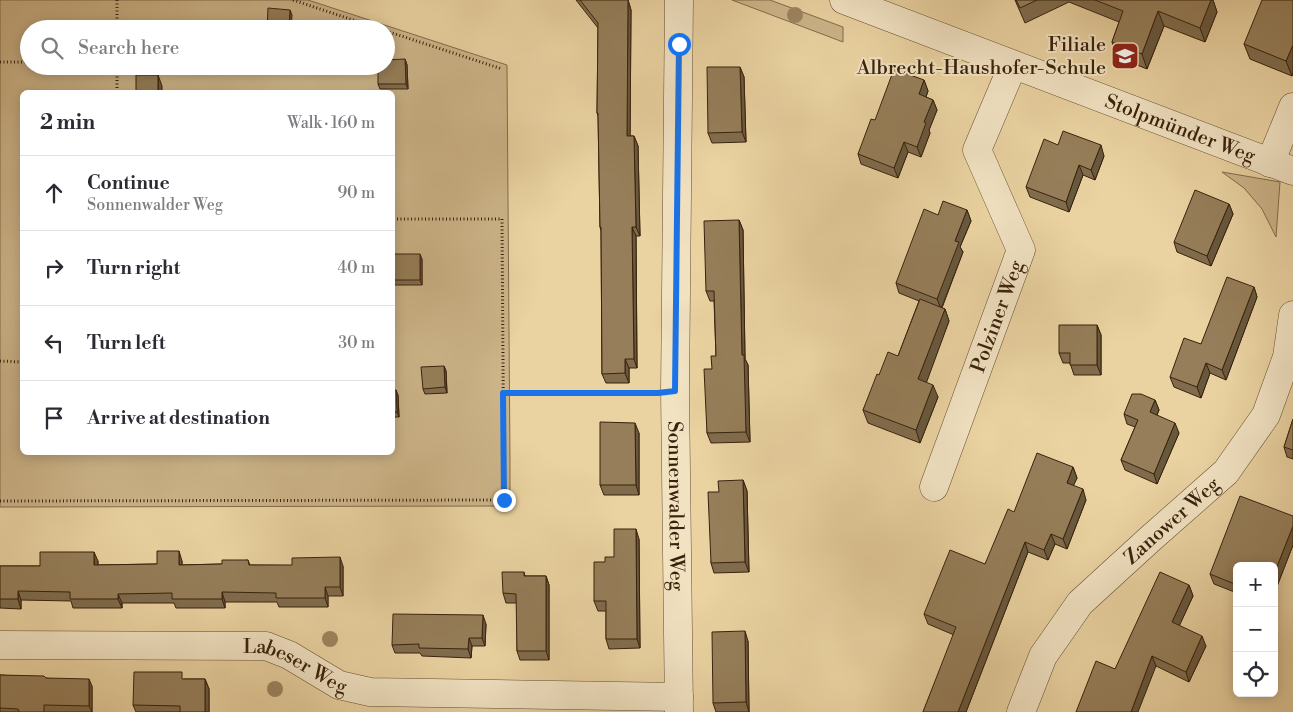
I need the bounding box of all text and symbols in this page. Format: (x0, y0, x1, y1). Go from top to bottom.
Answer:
search box (20, 20, 395, 75)
route start (668, 33, 691, 56)
place label: Filiale Albrecht-Haushofer-Schule (856, 33, 1106, 81)
icon: search (38, 34, 66, 62)
text: Search here (78, 36, 179, 60)
school or university icon: Filiale Albrecht-Haushofer-Schule (1110, 41, 1140, 71)
street label: Stolpmünder Weg (1101, 89, 1259, 170)
text: 2 min (40, 110, 95, 136)
text: Walk · 160 m (287, 113, 375, 133)
text: Continue (87, 171, 170, 195)
icon: ahead (40, 179, 68, 207)
text: 90 m (337, 183, 375, 203)
text: Sonnenwalder Weg (87, 195, 223, 215)
icon: right (40, 254, 68, 282)
text: Turn right (87, 256, 180, 280)
street label: Polziner Weg (966, 256, 1030, 376)
text: 40 m (338, 258, 375, 278)
icon: left (40, 329, 68, 357)
text: Turn left (87, 331, 166, 355)
text: 30 m (338, 333, 375, 353)
icon: arrive (40, 404, 68, 432)
text: Arrive at destination (87, 406, 270, 430)
street label: Sonnenwalder Weg (661, 421, 688, 592)
street label: Zanower Weg (1119, 472, 1226, 571)
route end (493, 489, 516, 512)
map controls (1233, 562, 1278, 697)
button: + (1233, 562, 1278, 607)
button: − (1233, 607, 1278, 652)
street label: Labeser Weg (243, 635, 350, 701)
button: locate (1233, 652, 1278, 697)

